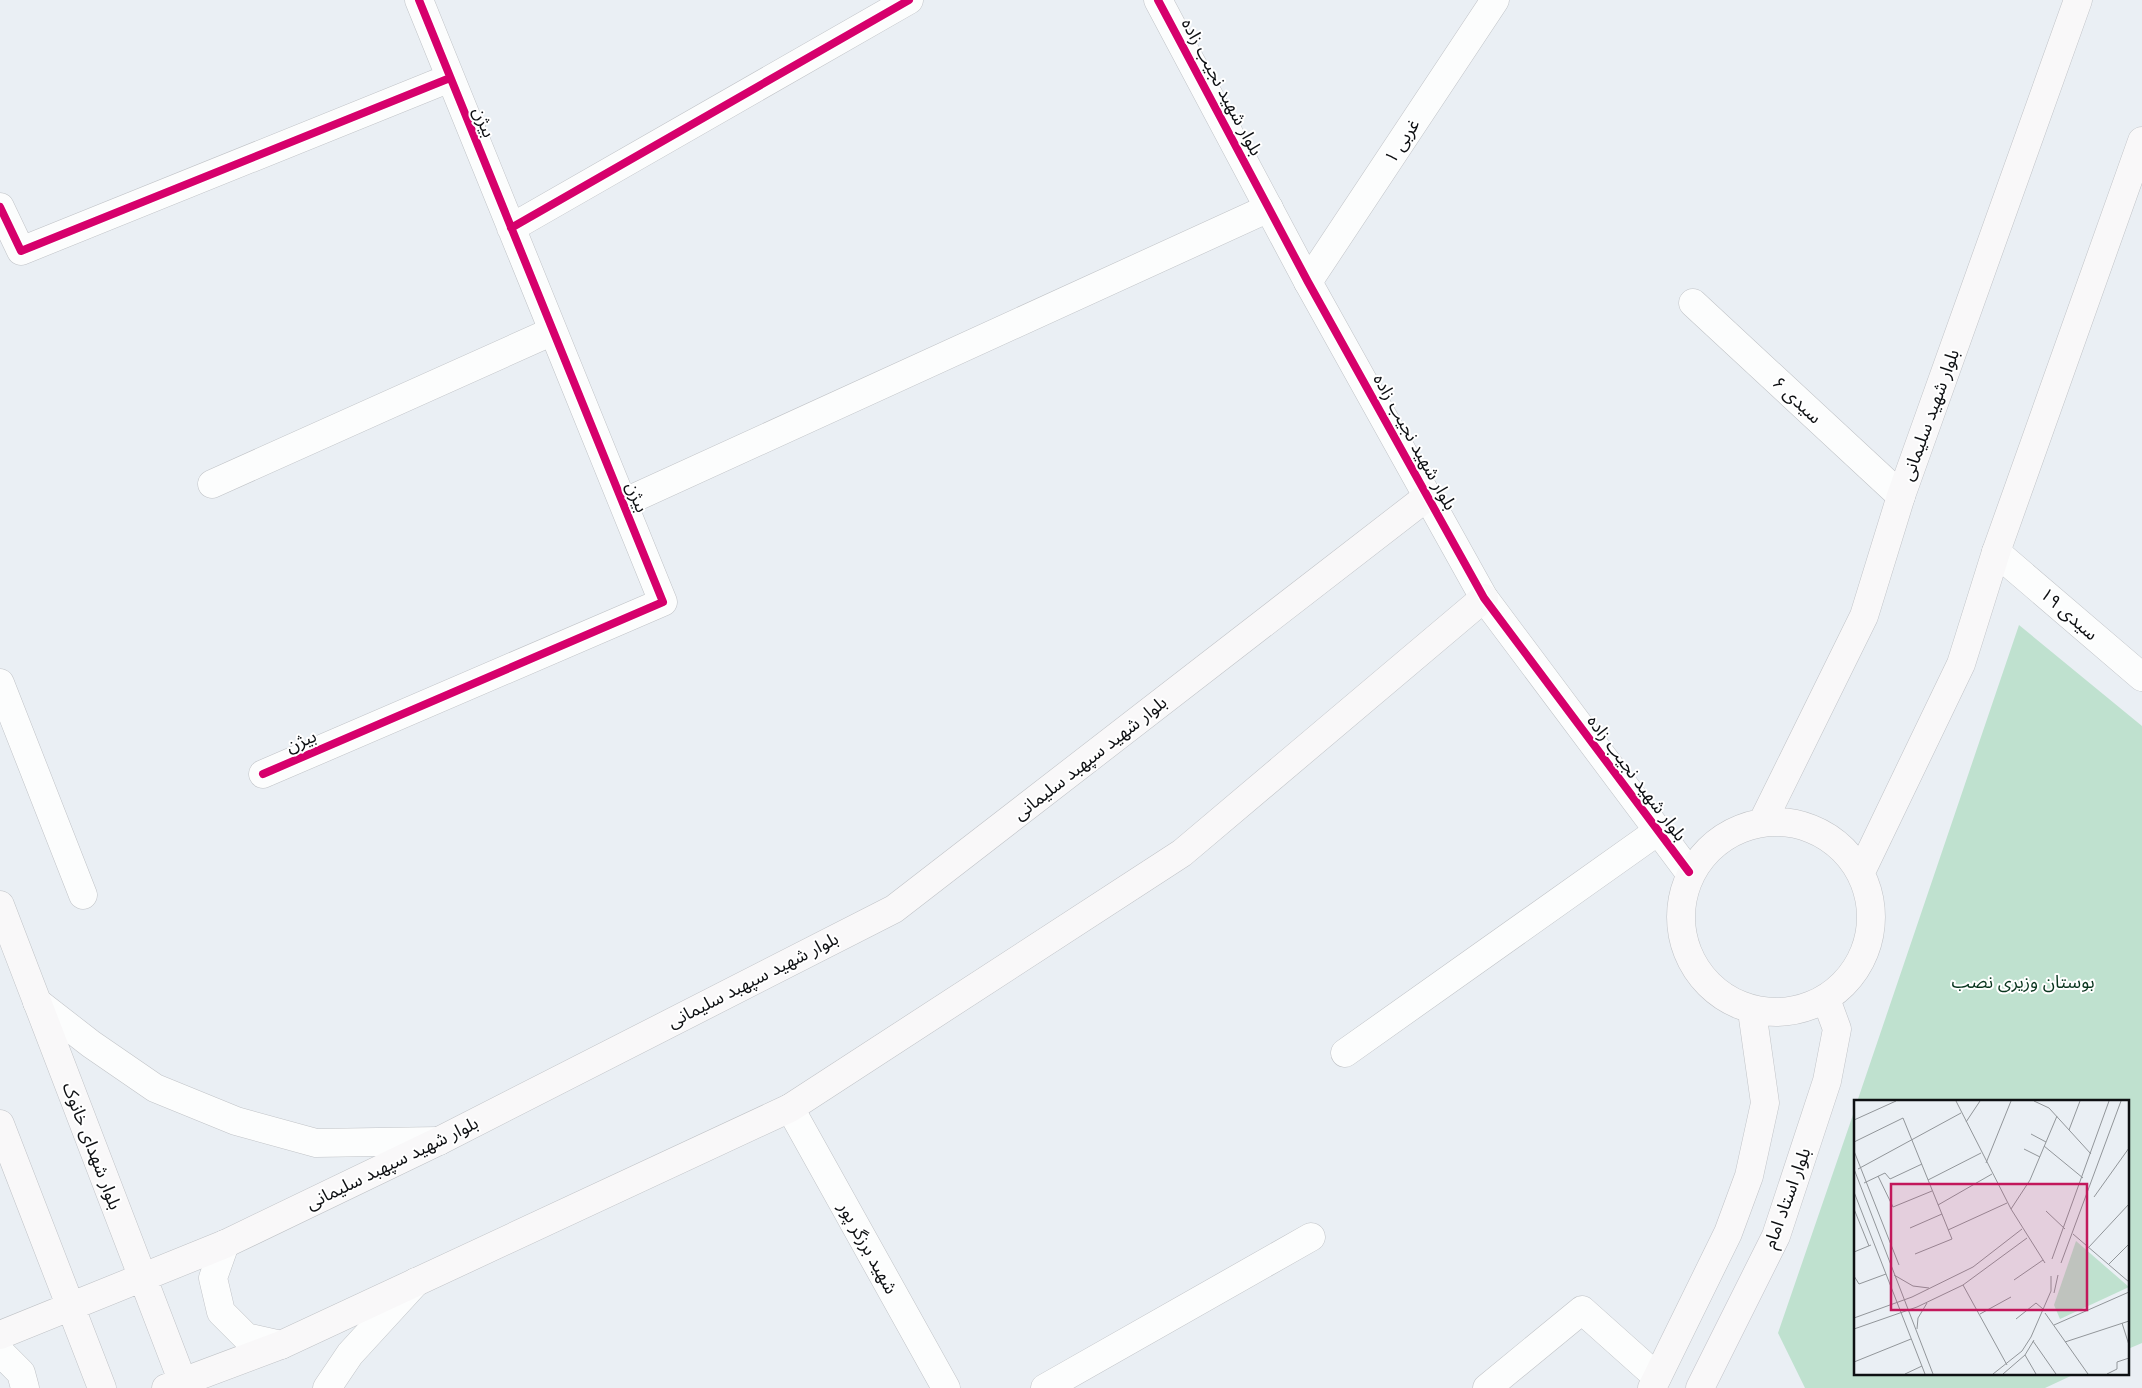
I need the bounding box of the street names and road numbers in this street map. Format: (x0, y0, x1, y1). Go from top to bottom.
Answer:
street label: بلوار شهید نجیب زاده (1177, 15, 1267, 159)
street label: بیژن (468, 104, 500, 140)
street label: غربی ۱ (1380, 115, 1424, 167)
street label: بلوار شهید سلیمانی (1896, 346, 1964, 484)
street label: بلوار شهید نجیب زاده (1368, 370, 1462, 514)
street label: سیدی ۶ (1768, 372, 1826, 428)
street label: بیژن (621, 479, 653, 515)
street label: سیدی ۱۹ (2036, 583, 2102, 645)
street label: بلوار شهید سپهبد سلیمانی (1009, 691, 1171, 825)
street label: بلوار شهید نجیب زاده (1582, 711, 1692, 845)
street label: بیژن (282, 725, 320, 757)
street label: بلوار شهید سپهبد سلیمانی (664, 927, 842, 1033)
street label: بلوار شهدای خانوک (58, 1079, 126, 1213)
street label: بلوار شهید سپهبد سلیمانی (302, 1112, 482, 1214)
street label: بلوار استاد امام (1759, 1145, 1818, 1252)
street label: شهید برزگر پور (833, 1197, 902, 1298)

